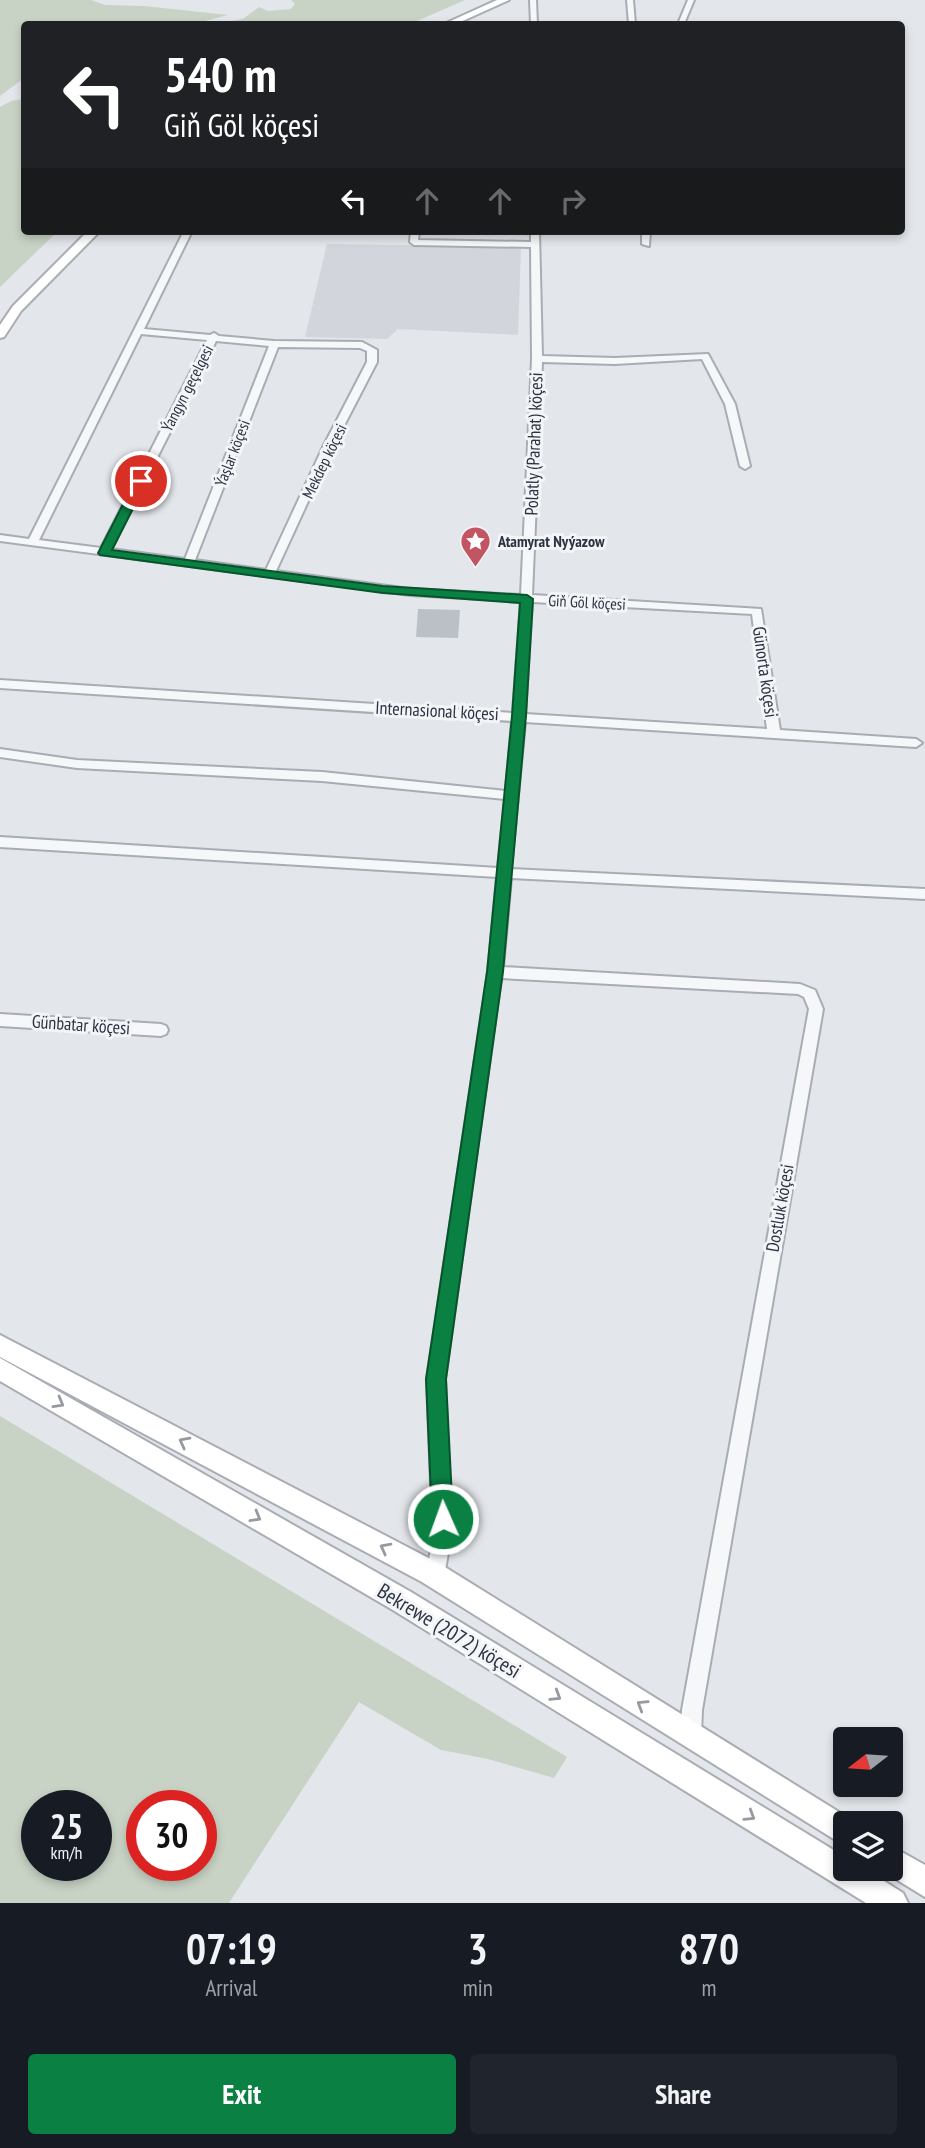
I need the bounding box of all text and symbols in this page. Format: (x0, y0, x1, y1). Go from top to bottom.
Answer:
text: 540 m (164, 42, 277, 106)
icon: left (49, 49, 140, 140)
text: Giň Göl köçesi (164, 104, 319, 146)
icon: left (335, 182, 373, 220)
icon: ahead (408, 182, 446, 220)
icon: ahead (481, 182, 519, 220)
icon: right (554, 182, 592, 220)
street label: Ýangyn geçelgesi (157, 341, 217, 435)
street label: Polatly (Parahat) köçesi (520, 372, 547, 516)
street label: Ýaşlar köçesi (210, 417, 254, 489)
street label: Mekdep köçesi (297, 420, 351, 502)
pin (111, 451, 171, 511)
icon: arrive (122, 462, 160, 500)
place icon: Atamyrat Nyýazow (458, 524, 492, 568)
place label: Atamyrat Nyýazow (497, 531, 605, 551)
street label: Giň Göl köçesi (548, 590, 626, 614)
street label: Günorta köçesi (748, 625, 783, 719)
street label: Internasional köçesi (375, 696, 499, 725)
street label: Günbatar köçesi (31, 1010, 131, 1039)
street label: Dostluk köçesi (760, 1162, 799, 1254)
one-way arrow (52, 1395, 64, 1408)
one-way arrow (179, 1437, 191, 1450)
position arrow (406, 1482, 480, 1556)
one-way arrow (249, 1509, 261, 1522)
one-way arrow (380, 1543, 392, 1557)
street label: Bekrewe (2072) köçesi (373, 1577, 526, 1684)
one-way arrow (549, 1688, 562, 1701)
one-way arrow (637, 1700, 650, 1713)
north arrow (833, 1727, 903, 1797)
map controls (833, 1727, 903, 1881)
speed limit sign: 30 (126, 1790, 217, 1881)
text: 25 (50, 1803, 83, 1849)
one-way arrow (742, 1807, 755, 1820)
button: layers (833, 1811, 903, 1881)
text: km/h (51, 1841, 82, 1864)
text: 07:19 (186, 1921, 277, 1976)
text: 3 (468, 1921, 488, 1976)
text: 870 (679, 1921, 739, 1976)
text: Arrival (205, 1973, 257, 2002)
text: min (463, 1973, 493, 2002)
text: m (701, 1973, 716, 2002)
button: Exit (28, 2054, 456, 2134)
button: Share (470, 2054, 897, 2134)

